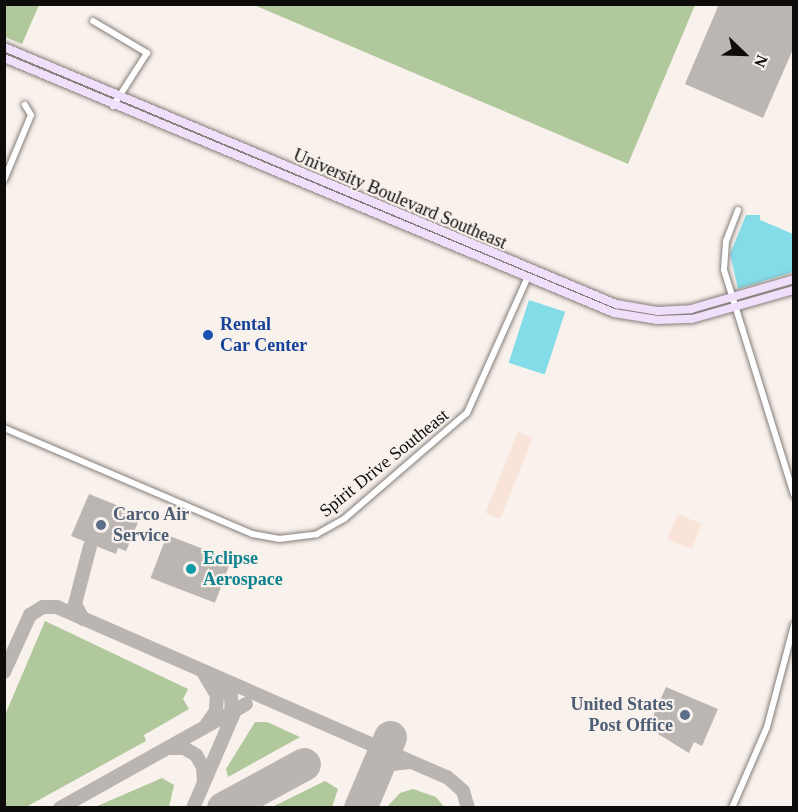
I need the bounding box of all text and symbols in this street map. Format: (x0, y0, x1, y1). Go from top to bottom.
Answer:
north arrow (714, 24, 774, 84)
text: N (751, 53, 771, 70)
street label: University Boulevard Southeast (290, 144, 510, 254)
place label: Rental Car Center (220, 314, 307, 356)
marker: Rental Car Center (201, 328, 215, 342)
street label: Spirit Drive Southeast (315, 404, 453, 522)
place label: Carco Air Service (113, 504, 190, 546)
marker: Carco Air Service (94, 518, 108, 532)
place label: Eclipse Aerospace (203, 548, 283, 590)
marker: Eclipse Aerospace (184, 562, 198, 576)
place label: United States Post Office (571, 694, 673, 736)
marker: United States Post Office (678, 708, 692, 722)

